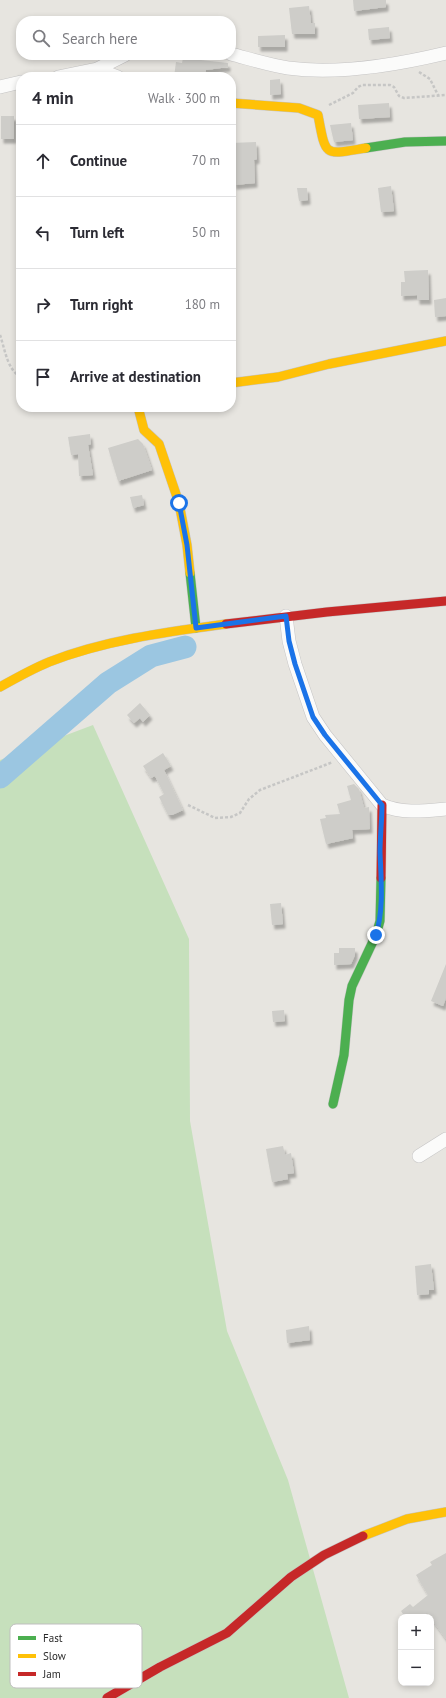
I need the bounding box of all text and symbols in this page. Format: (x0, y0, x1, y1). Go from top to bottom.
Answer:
search box (16, 16, 236, 60)
icon: search (30, 27, 52, 49)
text: Search here (62, 29, 138, 48)
text: 4 min (32, 87, 73, 109)
text: Walk · 300 m (148, 90, 220, 107)
icon: ahead (32, 150, 54, 172)
text: Continue (70, 151, 127, 170)
text: 70 m (192, 152, 220, 169)
icon: left (32, 222, 54, 244)
text: Turn left (70, 223, 124, 242)
text: 50 m (192, 224, 220, 241)
icon: right (32, 294, 54, 316)
text: Turn right (70, 295, 133, 314)
text: 180 m (185, 296, 220, 313)
icon: arrive (32, 366, 54, 388)
text: Arrive at destination (70, 367, 201, 386)
route start (170, 494, 188, 512)
route end (367, 926, 385, 944)
map controls (398, 1614, 434, 1686)
button: + (398, 1614, 434, 1650)
legend (10, 1624, 142, 1688)
text: Fast (43, 1631, 63, 1645)
text: Slow (43, 1649, 66, 1663)
button: − (398, 1650, 434, 1686)
text: Jam (42, 1667, 61, 1681)

